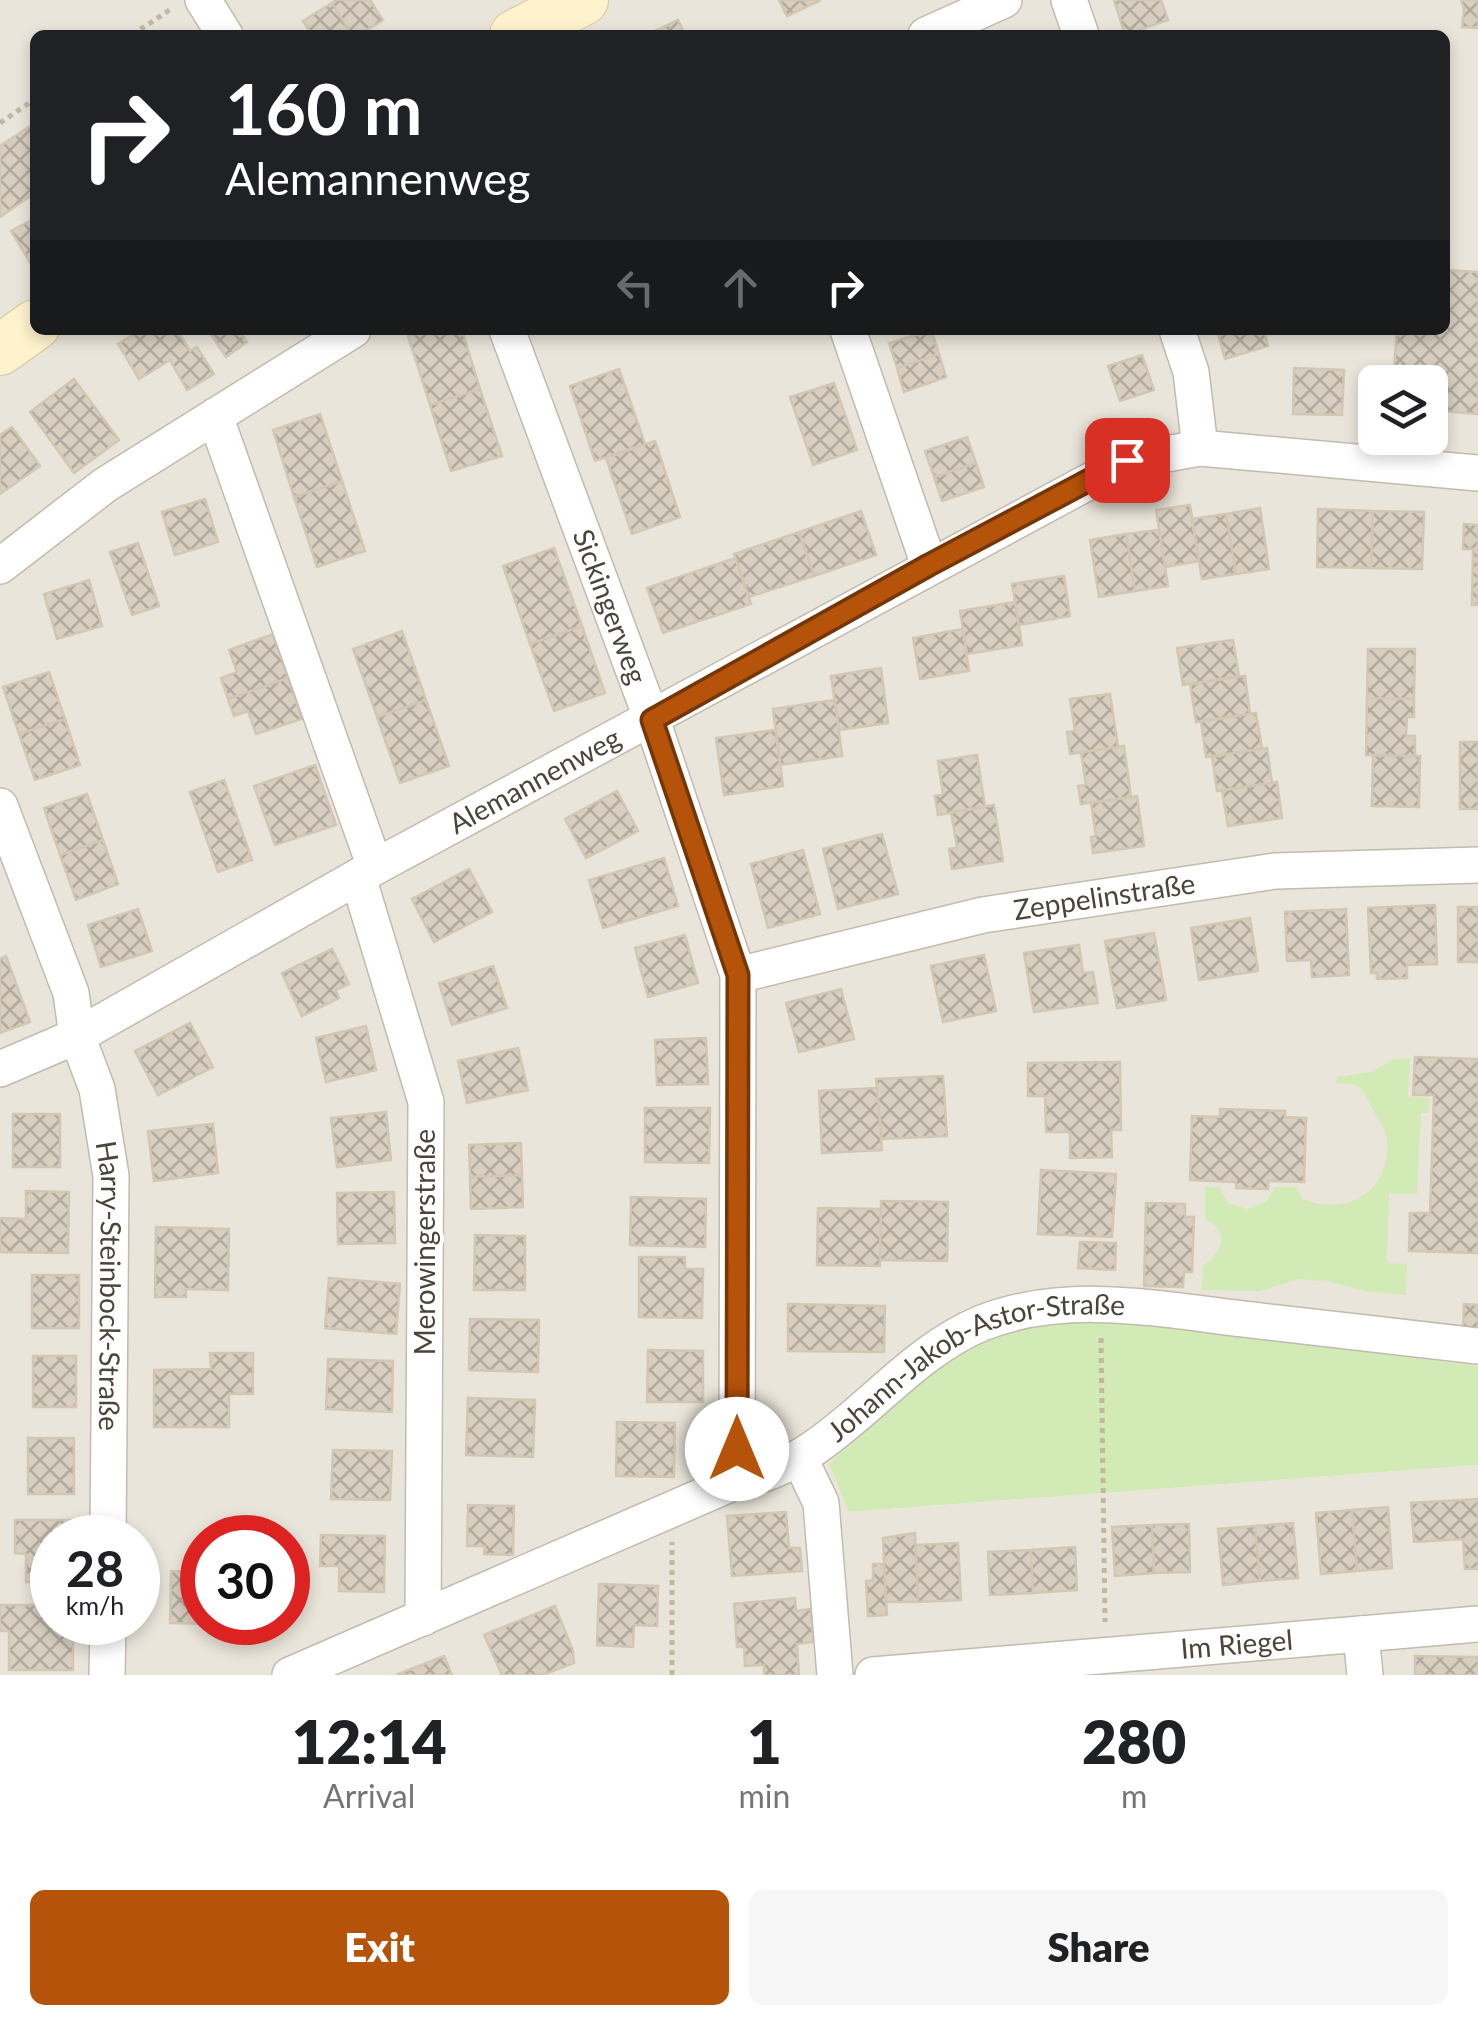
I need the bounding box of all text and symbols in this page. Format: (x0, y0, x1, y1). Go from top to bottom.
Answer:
text: 160 m (225, 66, 422, 150)
icon: right (60, 70, 190, 200)
text: Alemannenweg (225, 151, 530, 205)
icon: left (608, 260, 663, 315)
icon: ahead (713, 260, 768, 315)
icon: right (818, 260, 873, 315)
map controls (1358, 365, 1448, 455)
button: layers (1358, 365, 1448, 455)
pin (1085, 418, 1170, 503)
icon: arrive (1100, 433, 1155, 488)
street label: Sickingerweg (567, 524, 655, 688)
street label: Alemannenweg (443, 720, 626, 840)
street label: Zeppelinstraße (1011, 865, 1197, 926)
street label: Merowingerstraße (407, 1129, 441, 1355)
street label: Harry-Steinbock-Straße (90, 1138, 129, 1431)
street label: Johann-Jakob-Astor-Straße (820, 1286, 1126, 1448)
position arrow (685, 1397, 789, 1501)
speed limit sign: 30 (180, 1515, 310, 1645)
text: 28 (66, 1538, 124, 1598)
text: km/h (66, 1590, 124, 1620)
street label: Im Riegel (1179, 1622, 1294, 1665)
text: 12:14 (292, 1705, 447, 1777)
text: 1 (747, 1705, 782, 1777)
text: 280 (1082, 1705, 1186, 1777)
text: Arrival (323, 1776, 415, 1815)
text: min (738, 1776, 790, 1815)
text: m (1121, 1776, 1147, 1815)
button: Exit (30, 1890, 729, 2005)
button: Share (749, 1890, 1448, 2005)

